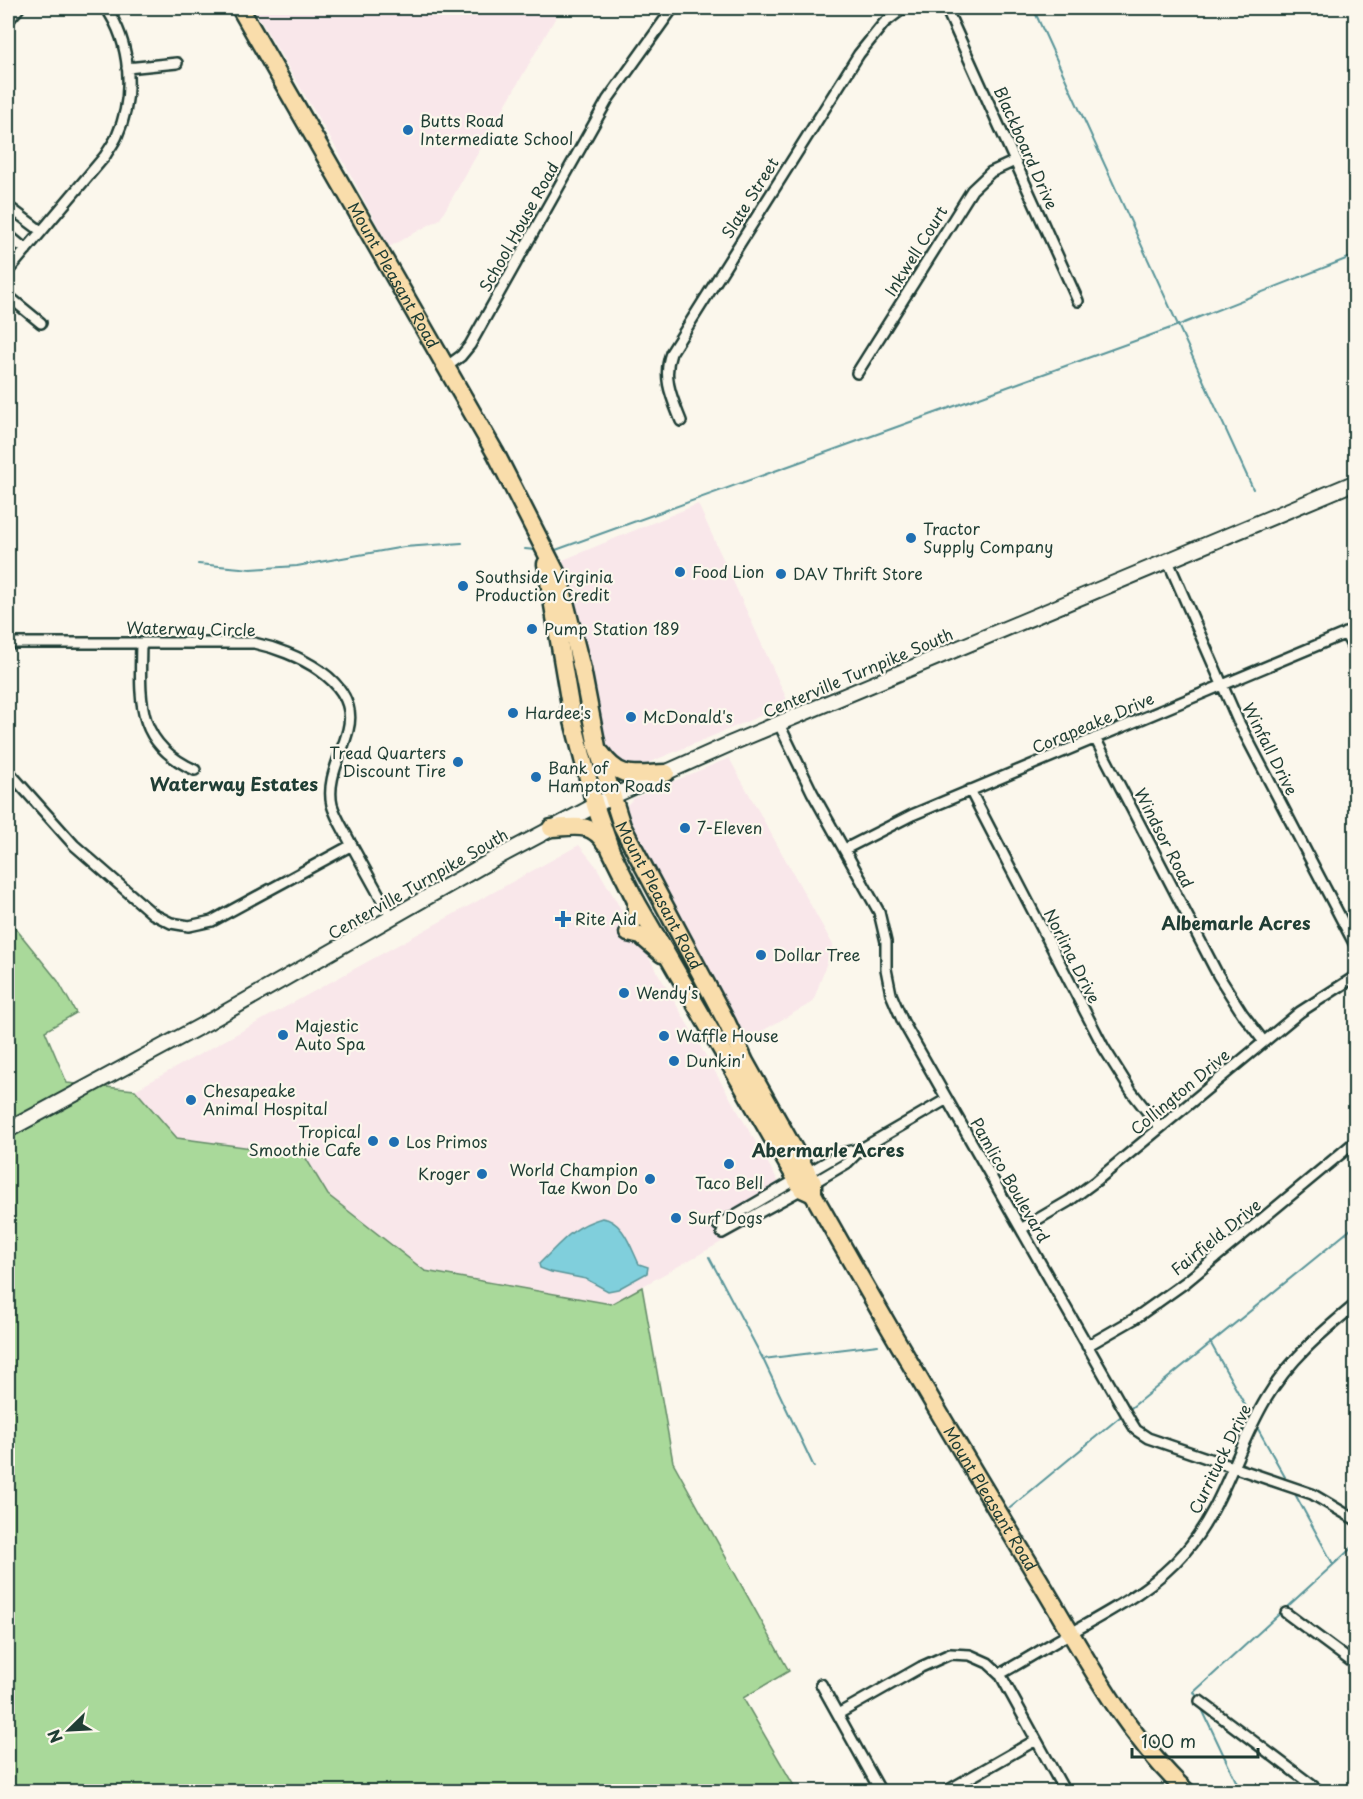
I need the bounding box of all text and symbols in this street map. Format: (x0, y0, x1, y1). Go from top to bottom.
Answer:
street label: Blackboard Drive (989, 82, 1065, 213)
place label: Butts Road Intermediate School (420, 108, 573, 150)
marker: Butts Road Intermediate School (401, 123, 415, 137)
street label: Slate Street (715, 152, 784, 243)
street label: School House Road (472, 157, 564, 296)
street label: Mount Pleasant Road (343, 197, 446, 352)
street label: Inkwell Court (878, 200, 953, 300)
place label: Tractor Supply Company (923, 516, 1053, 558)
marker: Tractor Supply Company (904, 531, 918, 545)
place label: Food Lion (692, 559, 764, 583)
place label: DAV Thrift Store (793, 561, 923, 585)
place label: Southside Virginia Production Credit (475, 564, 613, 606)
marker: Food Lion (673, 565, 687, 579)
marker: DAV Thrift Store (774, 567, 788, 581)
marker: Southside Virginia Production Credit (456, 579, 470, 593)
street label: Waterway Circle (126, 615, 256, 641)
place label: Pump Station 189 (544, 616, 679, 640)
street label: Centerville Turnpike South (759, 621, 956, 723)
marker: Pump Station 189 (525, 622, 539, 636)
street label: Corapeake Drive (1028, 686, 1157, 759)
street label: Winfall Drive (1237, 698, 1305, 799)
place label: Hardee's (525, 700, 591, 724)
place label: McDonald's (643, 704, 733, 728)
marker: Hardee's (506, 706, 520, 720)
marker: McDonald's (624, 710, 638, 724)
place label: Tread Quarters Discount Tire (329, 740, 446, 782)
marker: Tread Quarters Discount Tire (451, 755, 465, 769)
place label: Bank of Hampton Roads (548, 755, 671, 797)
district label: Waterway Estates (150, 770, 318, 797)
marker: Bank of Hampton Roads (529, 770, 543, 784)
street label: Windsor Road (1129, 783, 1200, 892)
place label: 7-Eleven (697, 815, 762, 839)
street label: Mount Pleasant Road (610, 816, 709, 973)
marker: 7-Eleven (678, 821, 692, 835)
street label: Centerville Turnpike South (323, 822, 512, 945)
street label: Norlina Drive (1039, 904, 1107, 1007)
place label: Rite Aid (575, 906, 637, 930)
district label: Albemarle Acres (1162, 909, 1311, 936)
marker: Rite Aid (556, 912, 570, 926)
place label: Dollar Tree (773, 942, 861, 966)
marker: Dollar Tree (754, 948, 768, 962)
place label: Wendy's (636, 980, 698, 1004)
marker: Wendy's (617, 986, 631, 1000)
place label: Majestic Auto Spa (295, 1013, 365, 1055)
place label: Waffle House (676, 1023, 779, 1047)
marker: Majestic Auto Spa (276, 1028, 290, 1042)
marker: Waffle House (657, 1029, 671, 1043)
street label: Collington Drive (1125, 1043, 1234, 1140)
place label: Dunkin' (686, 1048, 745, 1072)
marker: Dunkin' (667, 1054, 681, 1068)
place label: Chesapeake Animal Hospital (203, 1078, 328, 1120)
marker: Chesapeake Animal Hospital (184, 1093, 198, 1107)
street label: Pamlico Boulevard (965, 1113, 1057, 1247)
place label: Tropical Smoothie Cafe (249, 1119, 361, 1161)
place label: Los Primos (406, 1129, 487, 1153)
marker: Tropical Smoothie Cafe (366, 1134, 380, 1148)
marker: Los Primos (387, 1135, 401, 1149)
district label: Abermarle Acres (751, 1136, 905, 1163)
place label: World Champion Tae Kwon Do (510, 1157, 638, 1199)
marker: Taco Bell (722, 1157, 736, 1171)
place label: Kroger (418, 1161, 471, 1185)
marker: Kroger (475, 1167, 489, 1181)
place label: Taco Bell (695, 1170, 763, 1194)
marker: World Champion Tae Kwon Do (643, 1172, 657, 1186)
street label: Fairfield Drive (1165, 1192, 1266, 1280)
place label: Surf Dogs (688, 1205, 762, 1229)
marker: Surf Dogs (669, 1211, 683, 1225)
street label: Currituck Drive (1182, 1399, 1256, 1518)
street label: Mount Pleasant Road (938, 1421, 1044, 1575)
north arrow (39, 1700, 99, 1760)
scale bar (1132, 1721, 1258, 1759)
text: N (41, 1726, 68, 1747)
text: 100 m (1141, 1727, 1196, 1754)

